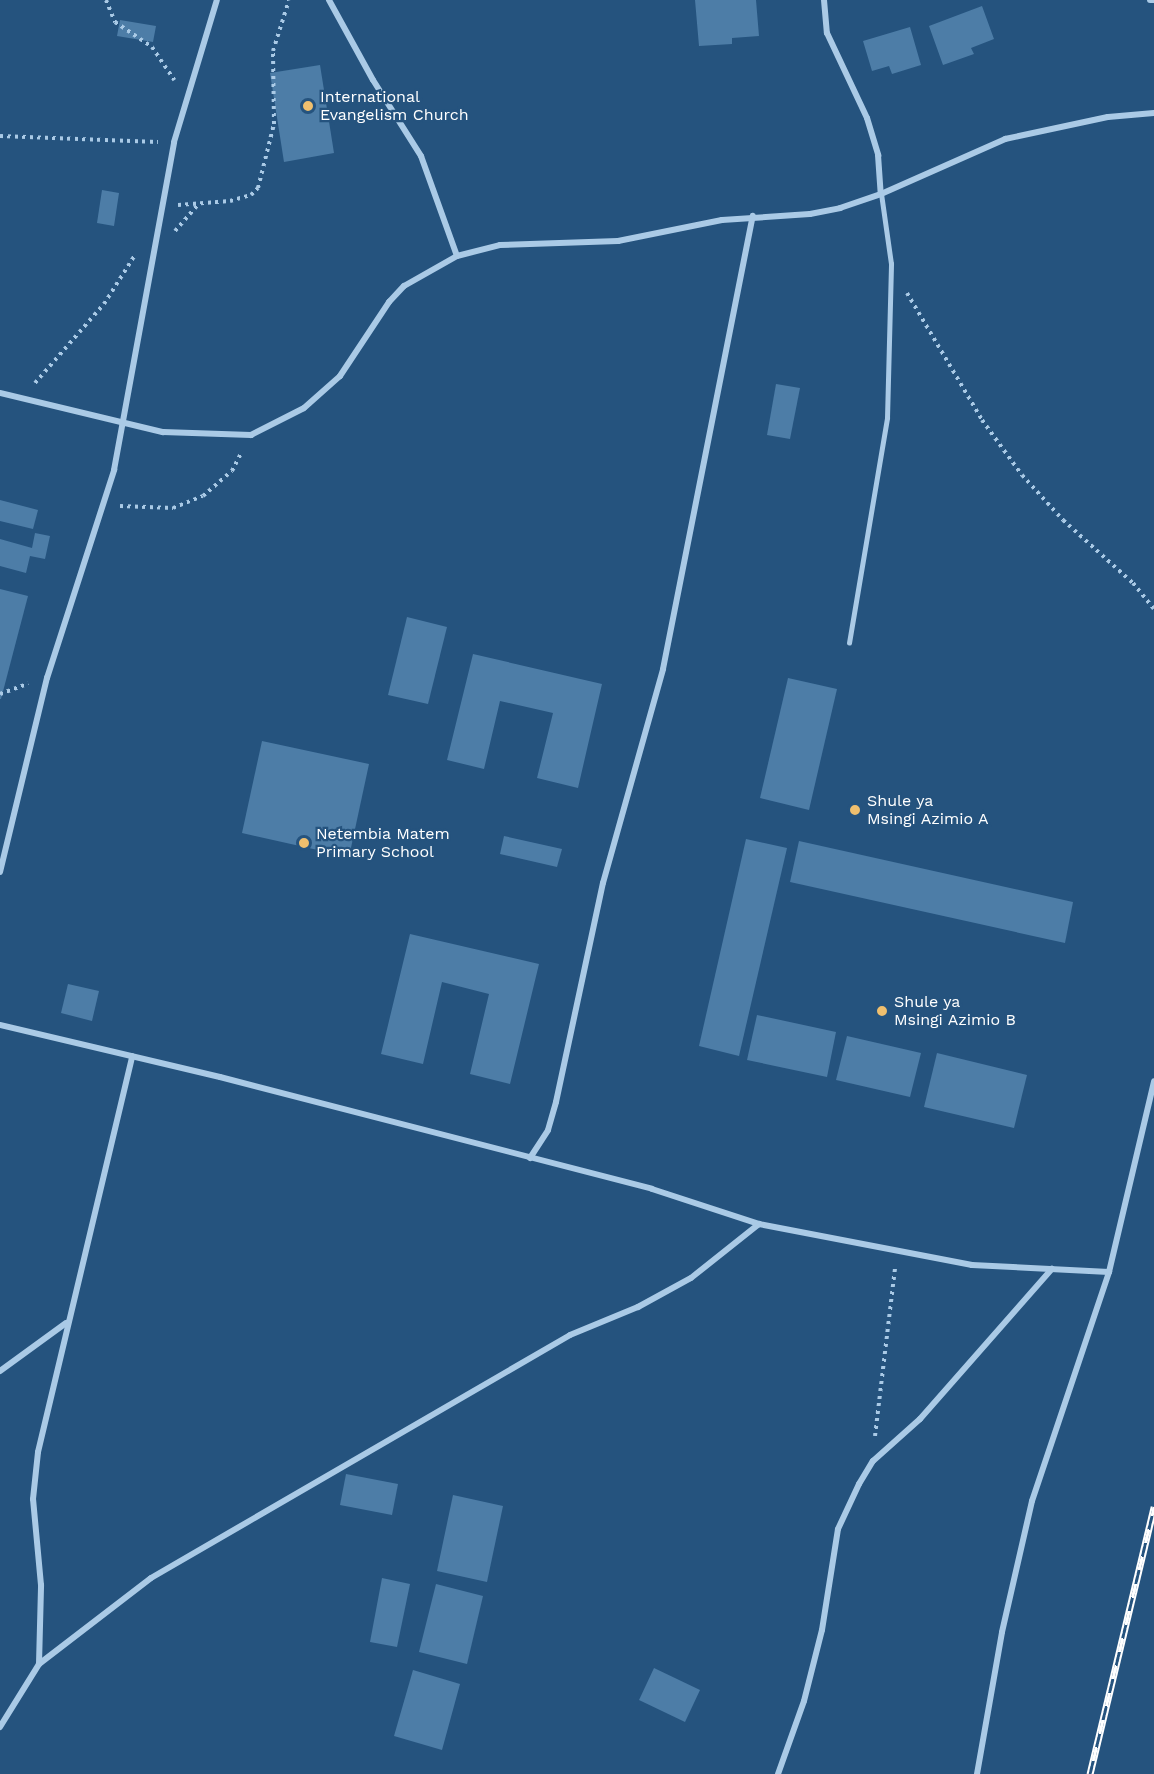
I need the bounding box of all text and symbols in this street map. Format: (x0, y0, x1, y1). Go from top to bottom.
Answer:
place label: International Evangelism Church (320, 87, 469, 125)
marker: International Evangelism Church (301, 99, 315, 113)
place label: Shule ya Msingi Azimio A (867, 791, 990, 829)
marker: Shule ya Msingi Azimio A (848, 803, 862, 817)
place label: Netembia Matem Primary School (316, 824, 450, 862)
marker: Netembia Matem Primary School (297, 836, 311, 850)
place label: Shule ya Msingi Azimio B (894, 992, 1017, 1030)
marker: Shule ya Msingi Azimio B (875, 1004, 889, 1018)

